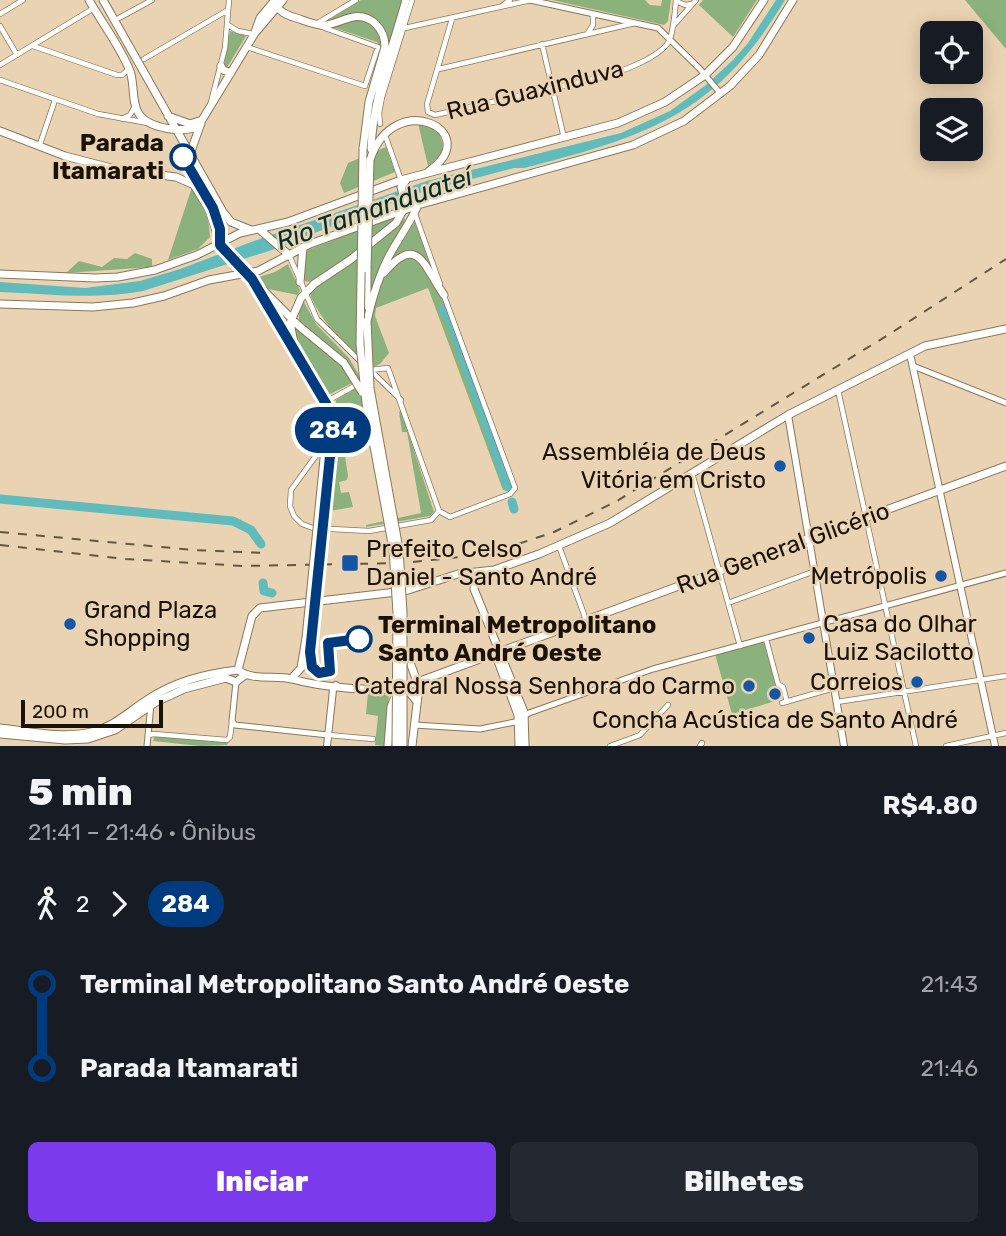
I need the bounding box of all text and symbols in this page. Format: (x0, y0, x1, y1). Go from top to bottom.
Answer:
map controls (920, 21, 983, 161)
button: locate (920, 21, 983, 84)
street label: Rua Guaxinduva (444, 54, 626, 126)
button: layers (920, 98, 983, 161)
place label: Parada Itamarati (52, 129, 164, 185)
marker: Parada Itamarati (170, 144, 196, 170)
water label: Rio Tamanduateí (272, 160, 480, 257)
line badge: 284 (293, 407, 373, 453)
text: 284 (309, 416, 357, 444)
place label: Assembléia de Deus Vitória em Cristo (542, 438, 766, 494)
marker: Assembléia de Deus Vitória em Cristo (772, 458, 788, 474)
street label: Rua General Glicério (673, 496, 893, 600)
place label: Prefeito Celso Daniel - Santo André (366, 535, 597, 591)
marker: Prefeito Celso Daniel - Santo André (340, 553, 360, 573)
place label: Metrópolis (811, 562, 927, 590)
marker: Metrópolis (933, 568, 949, 584)
place label: Grand Plaza Shopping (84, 596, 217, 652)
place label: Casa do Olhar Luiz Sacilotto (823, 610, 977, 666)
place label: Terminal Metropolitano Santo André Oeste (378, 611, 656, 667)
marker: Grand Plaza Shopping (62, 616, 78, 632)
marker: Terminal Metropolitano Santo André Oeste (346, 626, 372, 652)
marker: Casa do Olhar Luiz Sacilotto (801, 630, 817, 646)
place label: Correios (810, 668, 903, 696)
place label: Catedral Nossa Senhora do Carmo (354, 672, 735, 700)
marker: Correios (909, 674, 925, 690)
marker: Catedral Nossa Senhora do Carmo (741, 678, 757, 694)
marker: Concha Acústica de Santo André (767, 686, 783, 702)
scale bar (21, 697, 163, 729)
text: 200 m (32, 700, 89, 723)
place label: Concha Acústica de Santo André (592, 706, 958, 734)
text: 5 min (28, 769, 133, 815)
text: R$4.80 (883, 790, 978, 821)
text: 21:41 – 21:46 · Ônibus (28, 818, 256, 846)
icon: walk (28, 885, 66, 923)
icon: forward (100, 885, 138, 923)
text: 2 (76, 890, 90, 918)
text: 284 (162, 890, 210, 918)
text: Terminal Metropolitano Santo André Oeste (80, 969, 629, 1000)
text: 21:43 (921, 970, 978, 998)
text: Parada Itamarati (80, 1053, 298, 1084)
text: 21:46 (921, 1054, 978, 1082)
button: Iniciar (28, 1142, 496, 1222)
button: Bilhetes (510, 1142, 978, 1222)

